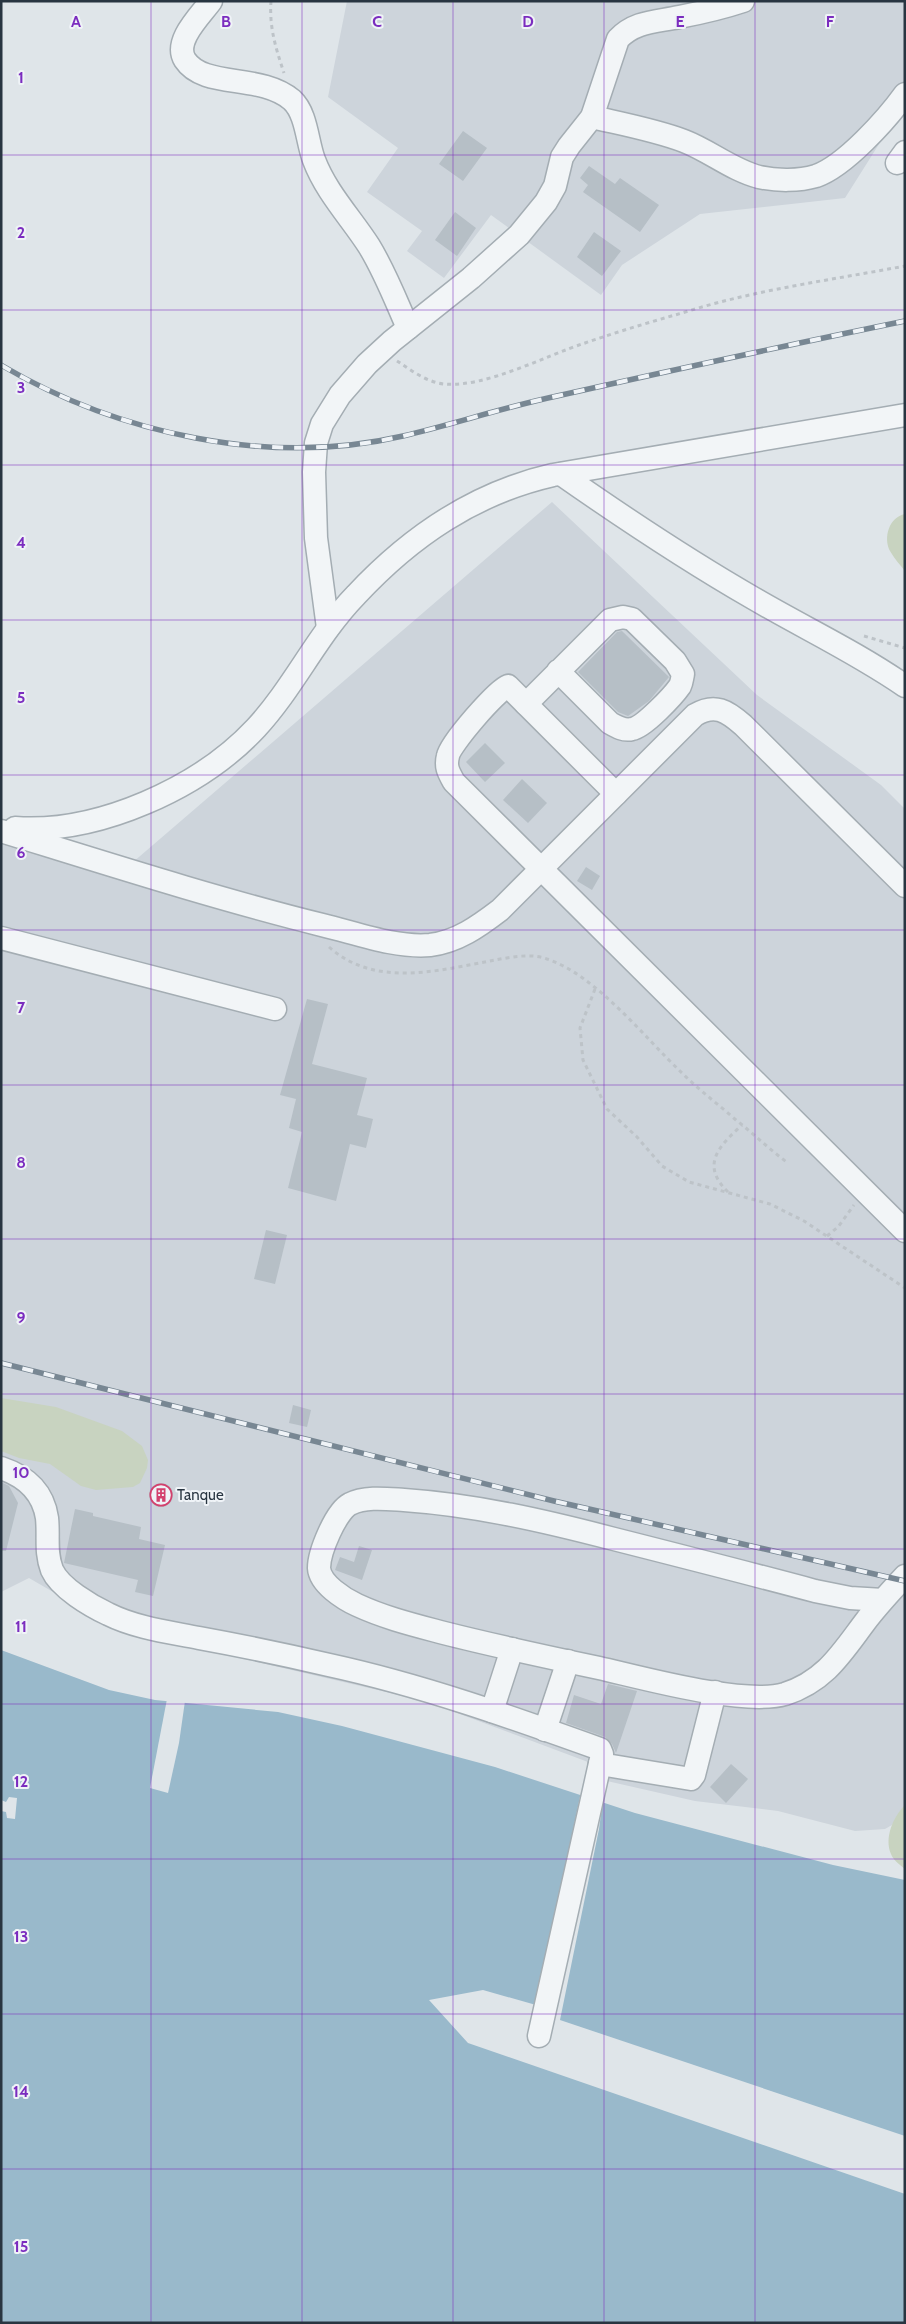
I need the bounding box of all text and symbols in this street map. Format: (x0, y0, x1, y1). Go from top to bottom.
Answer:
text: A (71, 12, 81, 31)
text: B (221, 12, 231, 31)
text: C (372, 12, 382, 31)
text: D (522, 12, 534, 31)
text: E (675, 12, 685, 31)
text: F (826, 12, 835, 31)
text: 1 (18, 68, 24, 87)
text: 2 (17, 223, 25, 242)
text: 3 (17, 378, 25, 397)
text: 4 (16, 533, 26, 552)
text: 5 (17, 688, 25, 707)
text: 6 (17, 843, 26, 862)
text: 7 (17, 998, 26, 1017)
text: 8 (16, 1153, 26, 1172)
text: 9 (17, 1308, 26, 1327)
text: 10 (12, 1463, 30, 1482)
building icon: Tanque (149, 1483, 173, 1507)
place label: Tanque (177, 1486, 224, 1504)
text: 11 (15, 1617, 27, 1636)
text: 12 (14, 1772, 28, 1791)
text: 13 (14, 1927, 28, 1946)
text: 14 (13, 2082, 29, 2101)
text: 15 (14, 2237, 28, 2256)

